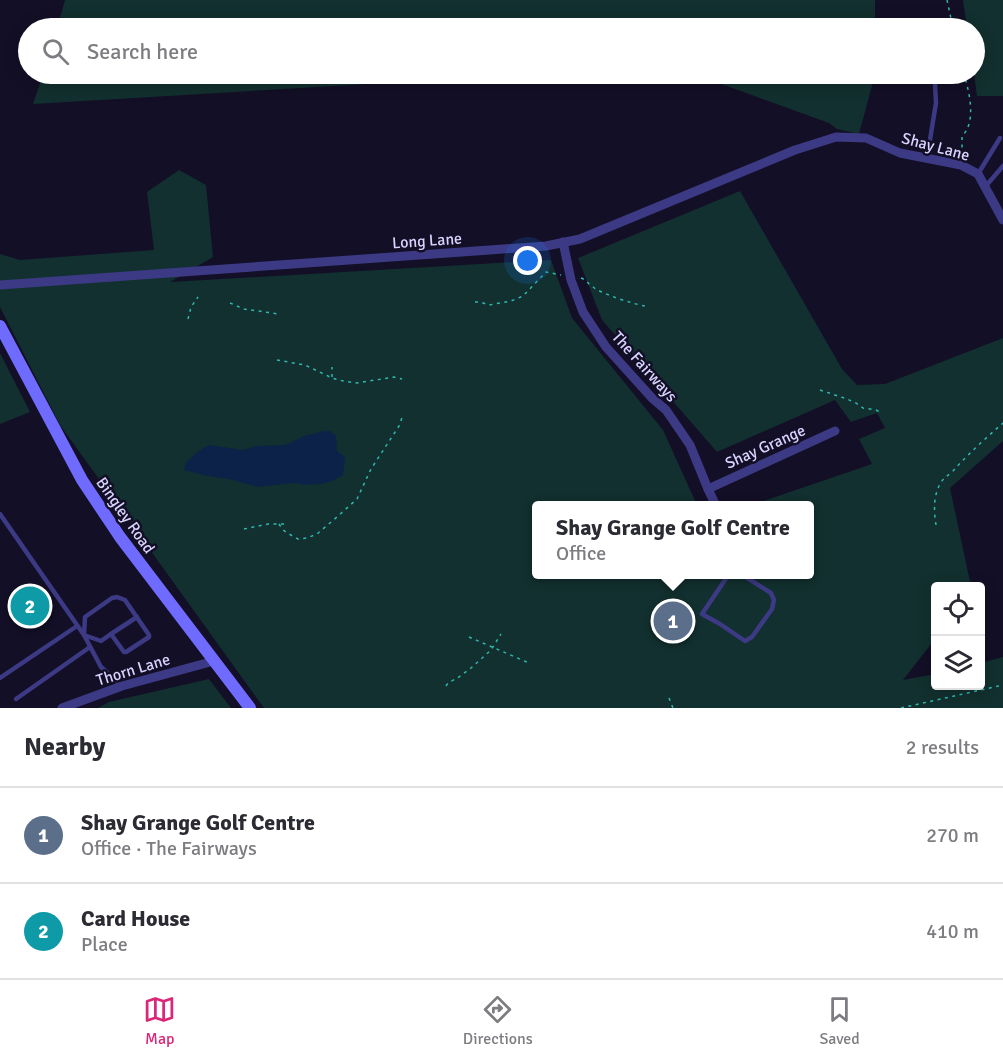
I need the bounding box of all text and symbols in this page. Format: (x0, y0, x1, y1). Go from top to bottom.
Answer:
search box (18, 18, 985, 84)
icon: search (39, 35, 72, 68)
text: Search here (87, 38, 198, 65)
street label: Shay Lane (900, 128, 972, 166)
street label: Long Lane (391, 229, 463, 253)
your location (513, 246, 542, 275)
street label: The Fairways (607, 327, 681, 406)
street label: Shay Grange (722, 420, 809, 474)
street label: Bingley Road (92, 473, 159, 558)
popup (532, 501, 814, 579)
text: Shay Grange Golf Centre (556, 514, 790, 541)
text: Office (556, 541, 606, 566)
map controls (931, 582, 985, 690)
button: locate (931, 582, 985, 636)
pin: 2 (10, 584, 50, 628)
pin: 1 (654, 598, 692, 644)
button: layers (931, 636, 985, 690)
street label: Thorn Lane (94, 649, 173, 691)
text: Nearby (24, 731, 105, 763)
text: 2 results (906, 735, 979, 760)
text: Shay Grange Golf Centre (81, 809, 315, 836)
text: 1 (38, 823, 49, 848)
text: 270 m (926, 823, 979, 848)
text: Office · The Fairways (81, 836, 257, 861)
text: Card House (81, 905, 190, 932)
text: 2 (38, 919, 49, 944)
text: 410 m (926, 919, 979, 944)
text: Place (81, 932, 128, 957)
tab: Map (143, 993, 176, 1049)
tab: Directions (463, 993, 533, 1049)
tab: Saved (819, 993, 860, 1049)

